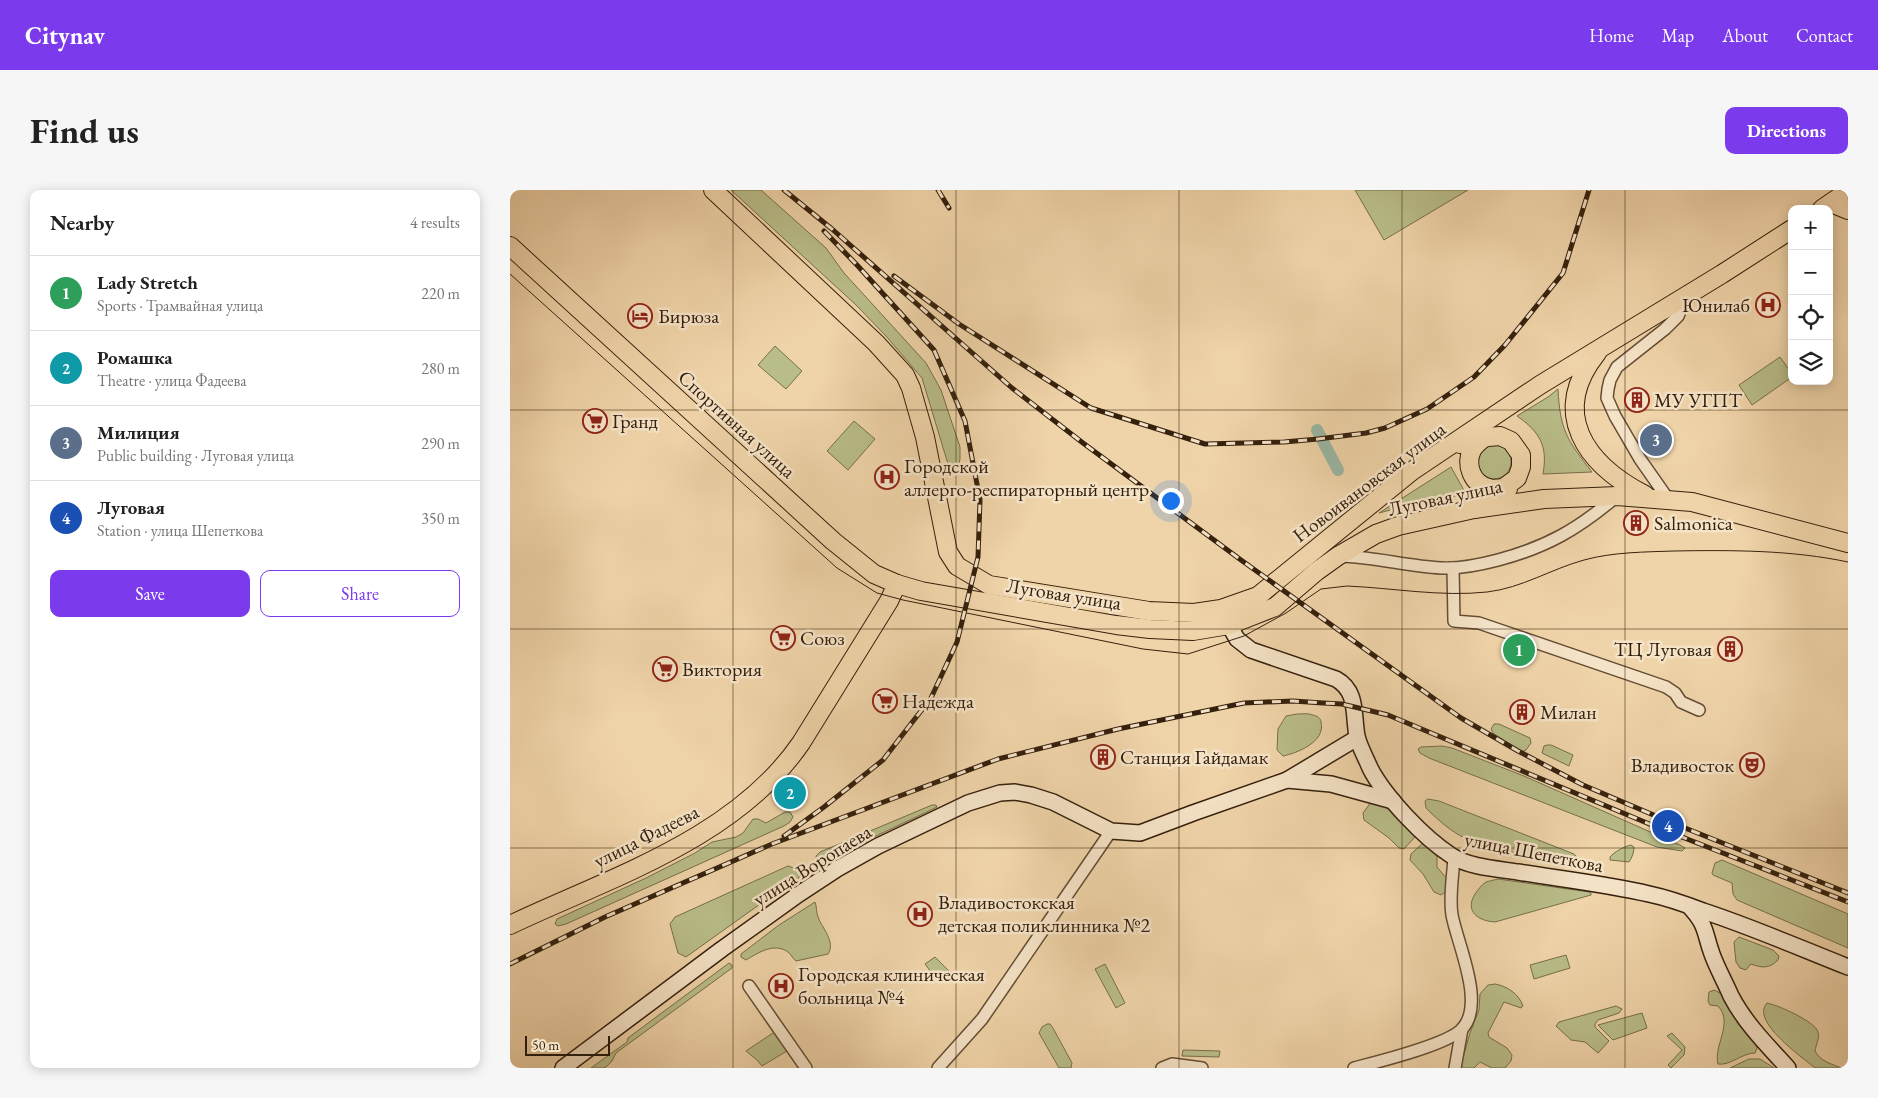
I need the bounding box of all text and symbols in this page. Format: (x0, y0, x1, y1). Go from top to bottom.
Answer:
text: Citynav (25, 20, 105, 51)
text: Home (1589, 24, 1634, 47)
text: Map (1662, 24, 1694, 47)
text: About (1722, 24, 1768, 47)
text: Contact (1796, 24, 1853, 47)
button: Directions (1725, 107, 1848, 154)
text: Find us (30, 108, 139, 153)
map controls (1788, 205, 1833, 385)
button: + (1788, 205, 1833, 250)
text: Nearby (50, 209, 114, 236)
text: 4 results (410, 212, 460, 233)
button: − (1788, 250, 1833, 295)
text: Lady Stretch (97, 270, 198, 295)
text: 1 (62, 283, 70, 304)
text: 220 m (421, 283, 460, 304)
place label: Юнилаб (1682, 292, 1750, 318)
hospital icon: Юнилаб (1755, 292, 1781, 318)
text: Sports · Трамвайная улица (97, 295, 263, 316)
button: locate (1788, 295, 1833, 340)
hotel icon: Бирюза (627, 303, 653, 329)
place label: Бирюза (658, 303, 719, 329)
button: layers (1788, 340, 1833, 385)
text: Ромашка (97, 345, 173, 370)
text: 2 (62, 358, 70, 379)
text: 280 m (421, 358, 460, 379)
street label: Спортивная улица (673, 364, 801, 484)
text: Theatre · улица Фадеева (97, 370, 247, 391)
building icon: МУ УГПТ (1624, 387, 1650, 413)
place label: МУ УГПТ (1654, 387, 1742, 413)
supermarket icon: Гранд (582, 408, 608, 434)
place label: Гранд (612, 408, 658, 434)
street label: Новоивановская улица (1287, 416, 1451, 548)
text: Милиция (97, 420, 180, 445)
pin: 3 (1640, 421, 1672, 459)
text: 3 (62, 433, 70, 454)
text: 290 m (421, 433, 460, 454)
text: Public building · Луговая улица (97, 445, 294, 466)
place label: Городской аллерго-респираторный центр (904, 453, 1149, 502)
hospital icon: Городской аллерго-респираторный центр (874, 464, 900, 490)
street label: Луговая улица (1386, 472, 1504, 522)
your location (1158, 488, 1184, 514)
text: Луговая (97, 495, 165, 520)
text: 4 (62, 508, 70, 529)
text: 350 m (421, 508, 460, 529)
building icon: Salmonica (1623, 510, 1649, 536)
place label: Salmonica (1654, 510, 1733, 536)
text: Station · улица Шепеткова (97, 520, 263, 541)
button: Save (50, 570, 250, 617)
button: Share (260, 570, 460, 617)
street label: Луговая улица (1005, 572, 1123, 616)
supermarket icon: Союз (770, 625, 796, 651)
place label: Союз (800, 625, 845, 651)
pin: 1 (1503, 631, 1535, 669)
place label: ТЦ Луговая (1614, 636, 1712, 662)
building icon: ТЦ Луговая (1717, 636, 1743, 662)
supermarket icon: Виктория (652, 656, 678, 682)
place label: Виктория (682, 656, 762, 682)
supermarket icon: Надежда (872, 688, 898, 714)
place label: Надежда (902, 688, 974, 714)
building icon: Милан (1509, 699, 1535, 725)
place label: Милан (1540, 699, 1597, 725)
building icon: Станция Гайдамак (1090, 744, 1116, 770)
place label: Станция Гайдамак (1120, 744, 1269, 770)
place label: Владивосток (1631, 752, 1734, 778)
theatre icon: Владивосток (1739, 752, 1765, 778)
pin: 2 (774, 774, 806, 812)
street label: улица Фадеева (589, 798, 703, 874)
pin: 4 (1652, 807, 1684, 845)
street label: улица Воропаева (748, 818, 876, 912)
street label: улица Шепеткова (1462, 826, 1606, 878)
place label: Владивостокская детская поликлинника №2 (938, 889, 1150, 938)
hospital icon: Владивостокская детская поликлинника №2 (907, 901, 933, 927)
place label: Городская клиническая больница №4 (798, 961, 985, 1010)
hospital icon: Городская клиническая больница №4 (768, 973, 794, 999)
scale bar (525, 1033, 610, 1056)
text: 50 m (532, 1036, 559, 1054)

